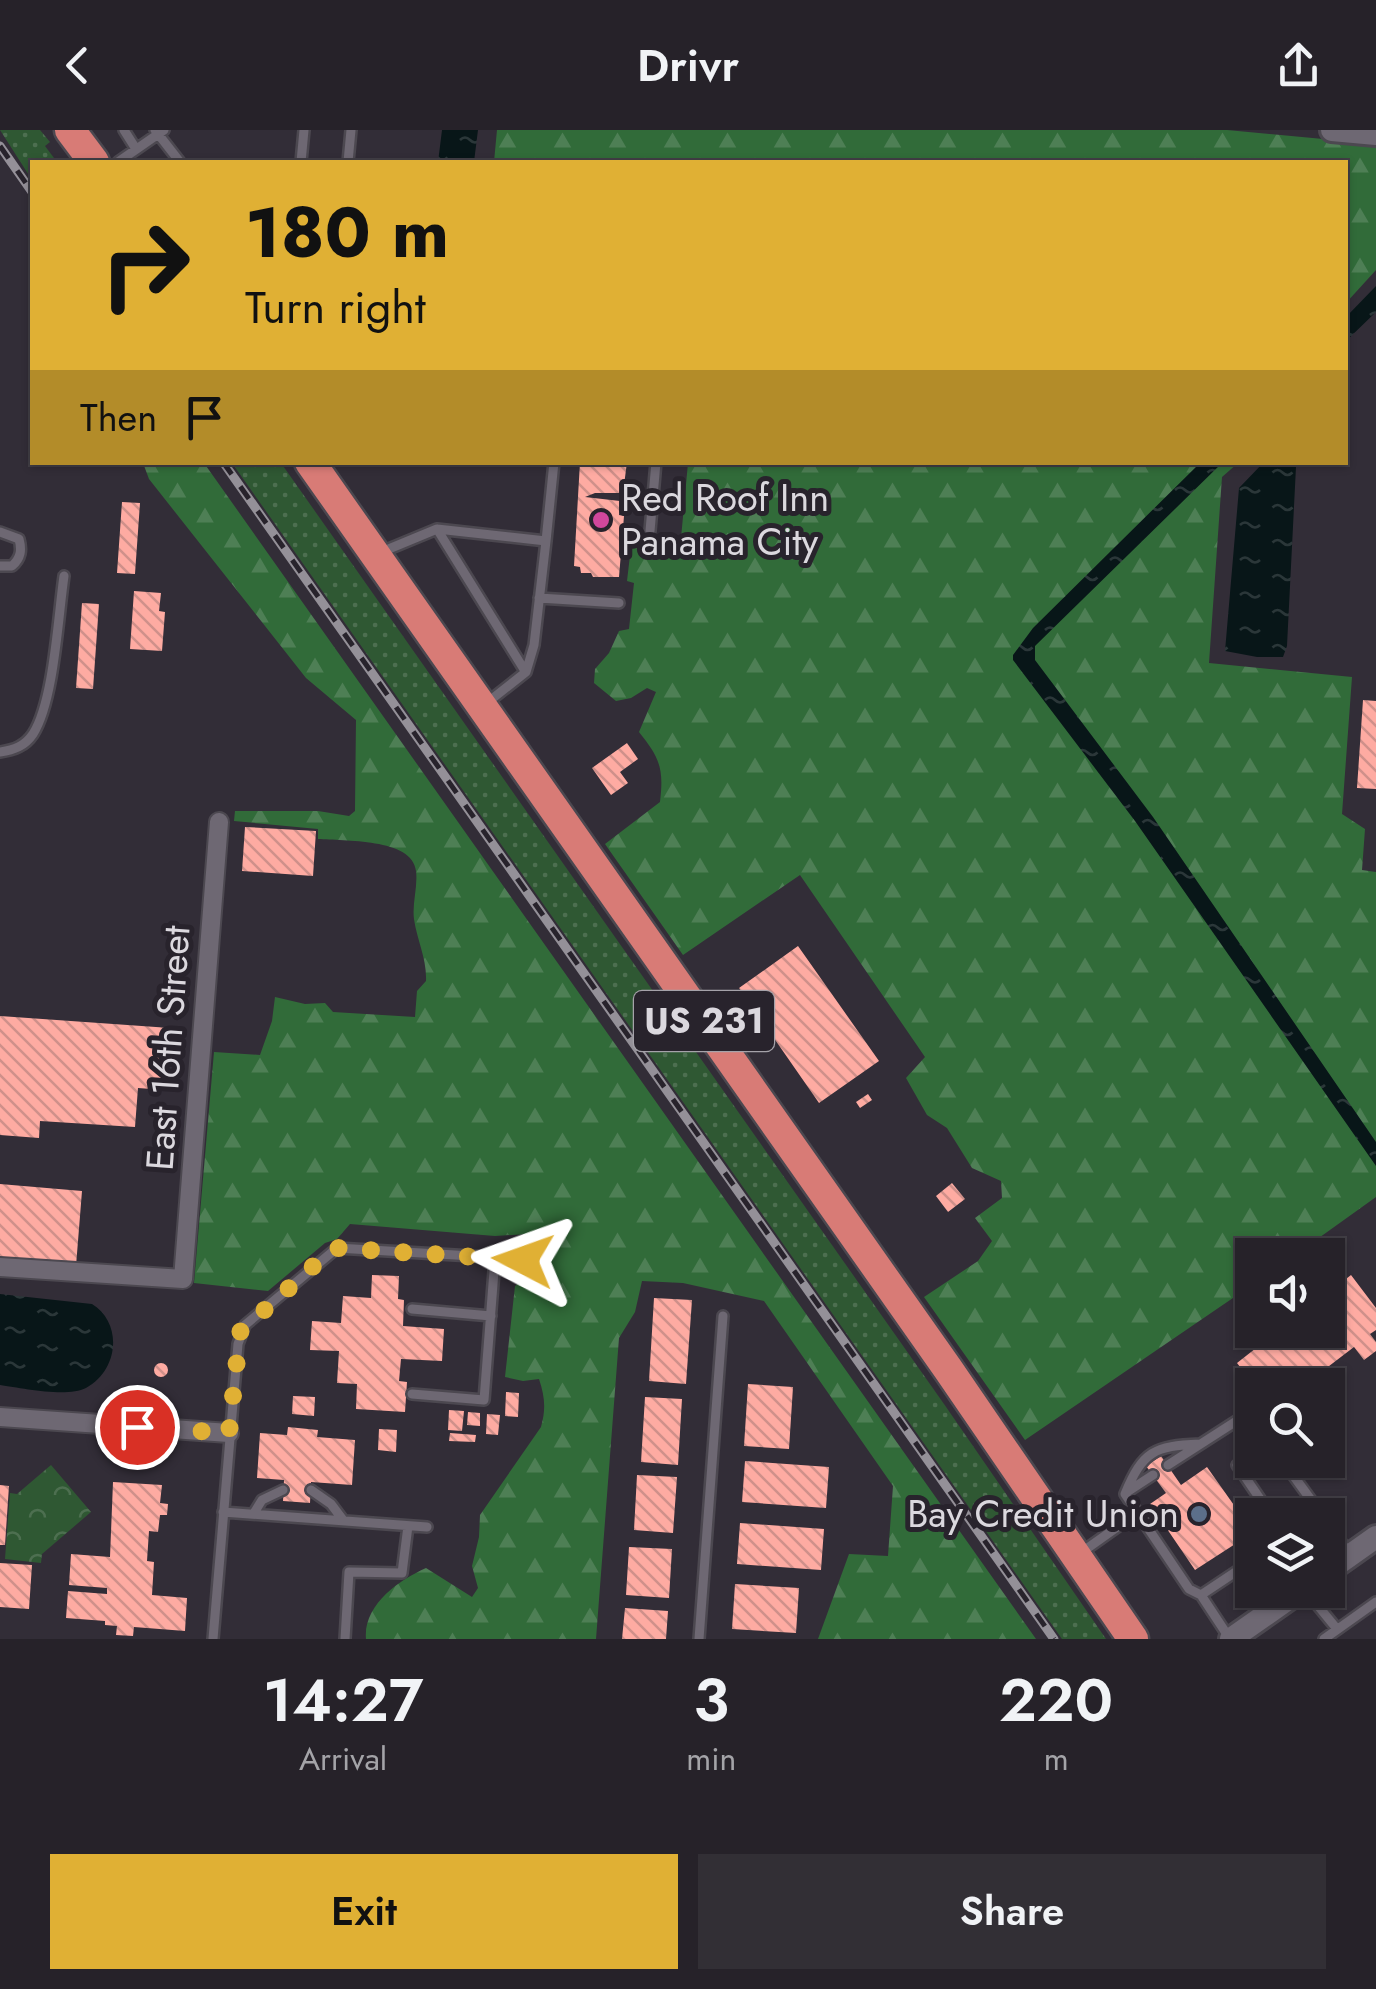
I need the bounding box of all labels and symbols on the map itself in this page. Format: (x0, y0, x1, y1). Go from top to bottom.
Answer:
place label: Red Roof Inn Panama City (621, 470, 829, 569)
marker: Red Roof Inn Panama City (590, 509, 612, 531)
street label: East 16th Street (132, 924, 203, 1172)
road number: US 231 (634, 991, 774, 1051)
position arrow (471, 1208, 575, 1312)
pin (95, 1385, 180, 1470)
place label: Bay Credit Union (907, 1486, 1179, 1541)
marker: Bay Credit Union (1188, 1503, 1210, 1525)

